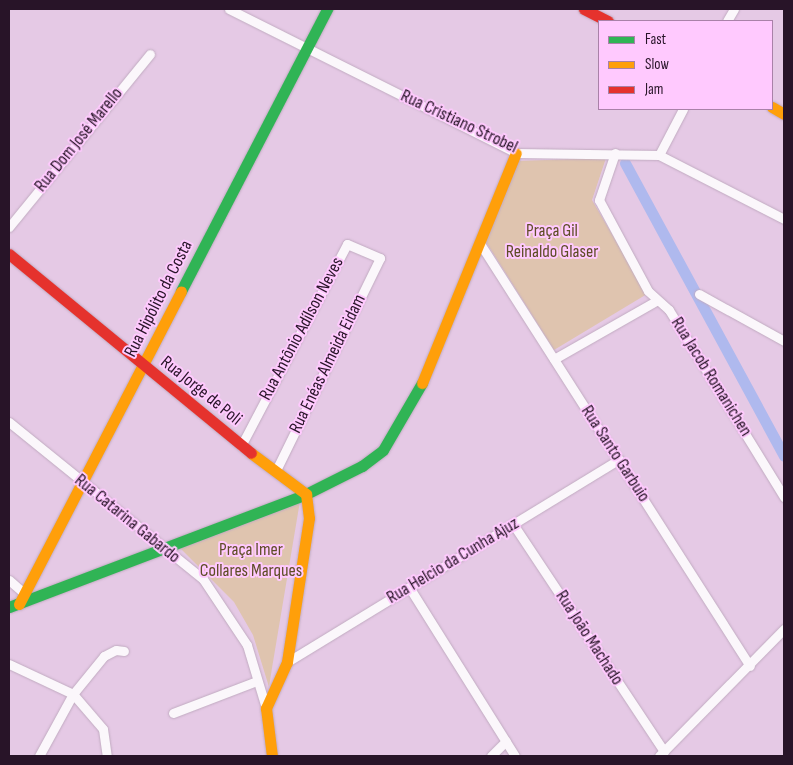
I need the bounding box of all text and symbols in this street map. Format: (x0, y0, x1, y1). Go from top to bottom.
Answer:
legend (598, 20, 773, 110)
text: Fast (645, 30, 666, 49)
text: Slow (645, 55, 669, 74)
text: Jam (645, 80, 663, 99)
street label: Rua Dom José Marello (30, 83, 128, 197)
street label: Rua Cristiano Strobel (397, 85, 521, 159)
park label: Praça Gil Reinaldo Glaser (506, 221, 598, 264)
street label: Rua Hipólito da Costa (120, 237, 198, 361)
street label: Rua Antônio Adílson Neves (255, 254, 349, 404)
street label: Rua Enéas Almeida Eidam (285, 291, 371, 437)
street label: Rua Jacob Romanichen (666, 314, 756, 440)
street label: Rua Jorge de Poli (156, 352, 246, 430)
street label: Rua Santo Garbuio (576, 402, 654, 506)
street label: Rua Catarina Gabardo (70, 470, 184, 568)
street label: Rua Helcio da Cunha Ajuz (383, 513, 523, 609)
park label: Praça Imer Collares Marques (200, 540, 302, 582)
street label: Rua João Machado (550, 587, 628, 689)

